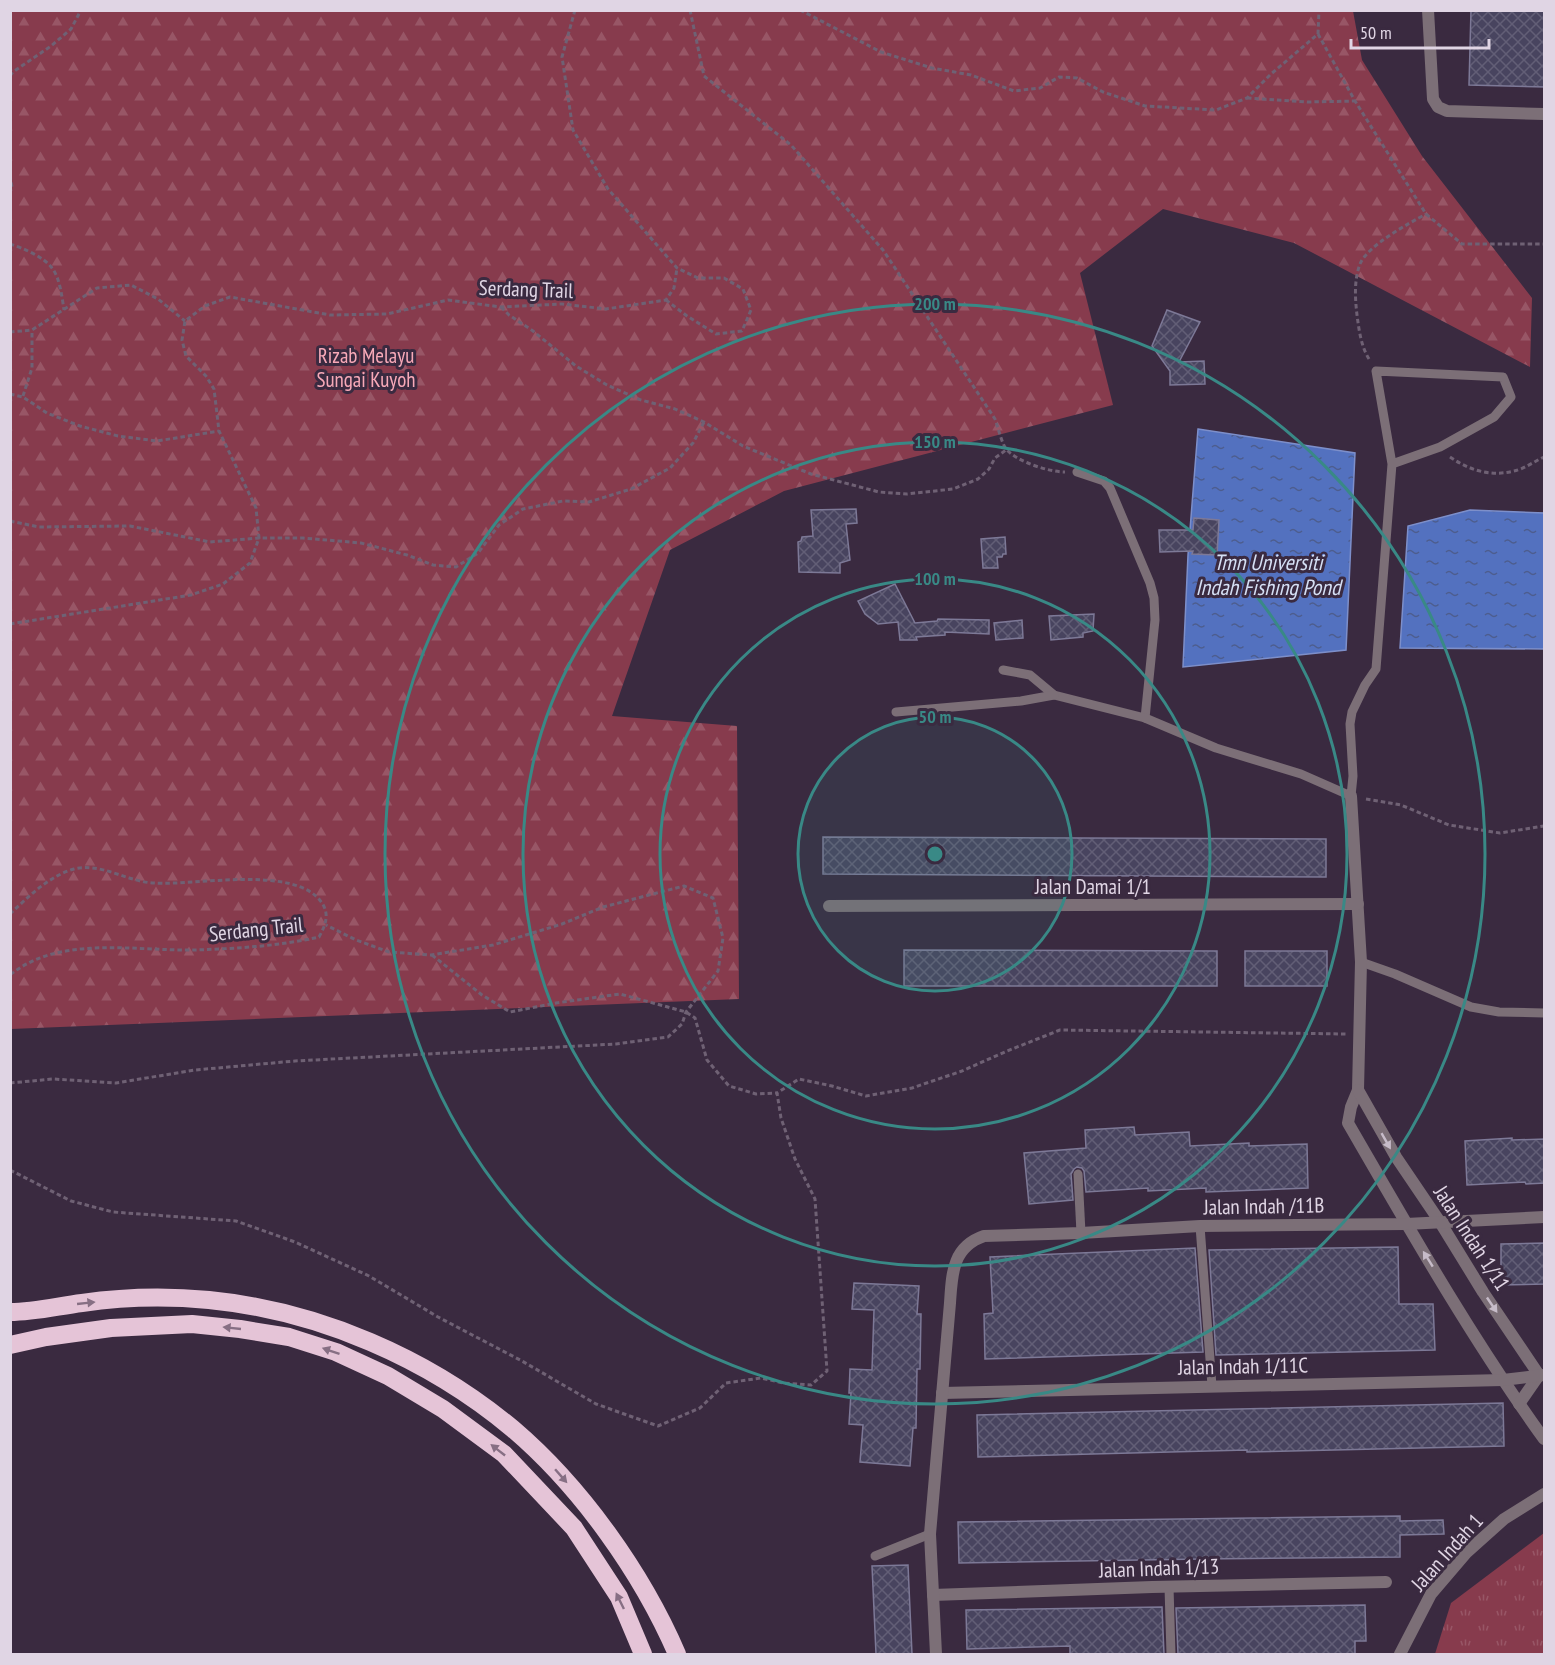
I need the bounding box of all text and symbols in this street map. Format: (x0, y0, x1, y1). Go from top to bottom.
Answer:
scale bar (1351, 12, 1489, 50)
text: 50 m (1360, 21, 1392, 44)
street label: Serdang Trail (478, 274, 574, 304)
text: 200 m (914, 292, 956, 315)
park label: Rizab Melayu Sungai Kuyoh (316, 342, 416, 393)
text: 150 m (914, 430, 956, 453)
water label: Tmn Universiti Indah Fishing Pond (1195, 548, 1344, 601)
text: 100 m (914, 567, 956, 590)
text: 50 m (919, 705, 951, 728)
centre of rings (925, 844, 945, 864)
street label: Jalan Damai 1/1 (1034, 873, 1151, 900)
street label: Serdang Trail (208, 911, 304, 947)
one-way arrow (1381, 1133, 1392, 1149)
street label: Jalan Indah 1/11 (1427, 1179, 1516, 1296)
street label: Jalan Indah /11B (1202, 1191, 1325, 1221)
one-way arrow (1423, 1251, 1434, 1267)
one-way arrow (1486, 1297, 1497, 1313)
one-way arrow (77, 1298, 96, 1308)
one-way arrow (222, 1323, 241, 1333)
one-way arrow (322, 1345, 340, 1355)
street label: Jalan Indah 1/11C (1177, 1351, 1309, 1381)
one-way arrow (490, 1444, 506, 1456)
one-way arrow (554, 1468, 567, 1483)
street label: Jalan Indah 1 (1404, 1508, 1489, 1597)
street label: Jalan Indah 1/13 (1097, 1552, 1220, 1584)
one-way arrow (615, 1592, 625, 1610)

